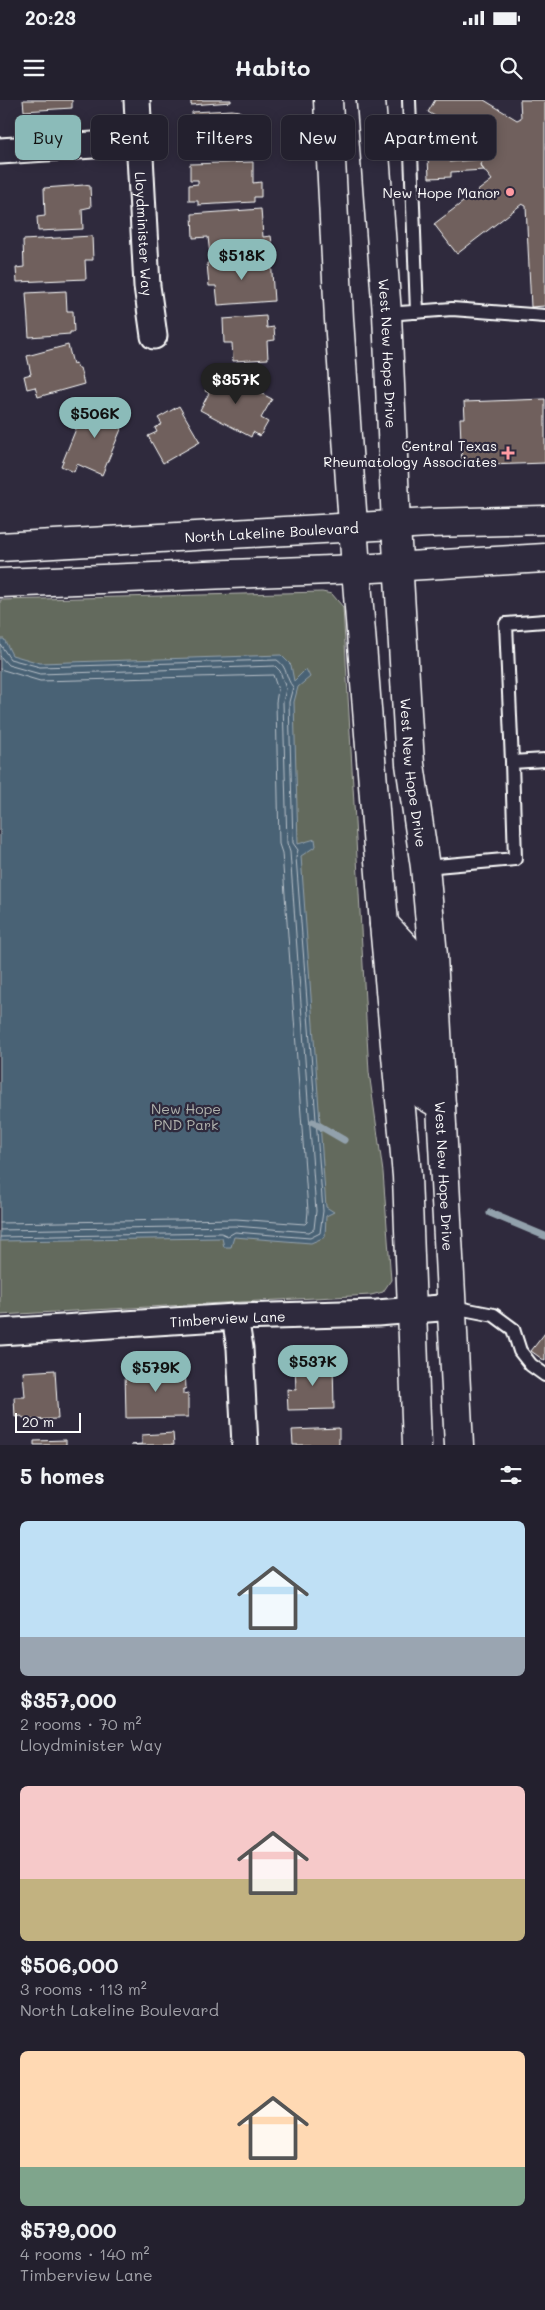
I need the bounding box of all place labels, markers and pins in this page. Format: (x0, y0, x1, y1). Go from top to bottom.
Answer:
place label: New Hope Manor (383, 183, 500, 202)
marker: New Hope Manor (504, 186, 516, 198)
pin: $518K (207, 238, 277, 281)
pin: $357K (201, 362, 271, 405)
pin: $506K (60, 396, 130, 439)
place label: Central Texas Rheumatology Associates (323, 436, 497, 471)
marker: Central Texas Rheumatology Associates (501, 446, 515, 460)
pin: $537K (278, 1344, 348, 1387)
pin: $579K (121, 1350, 191, 1393)

